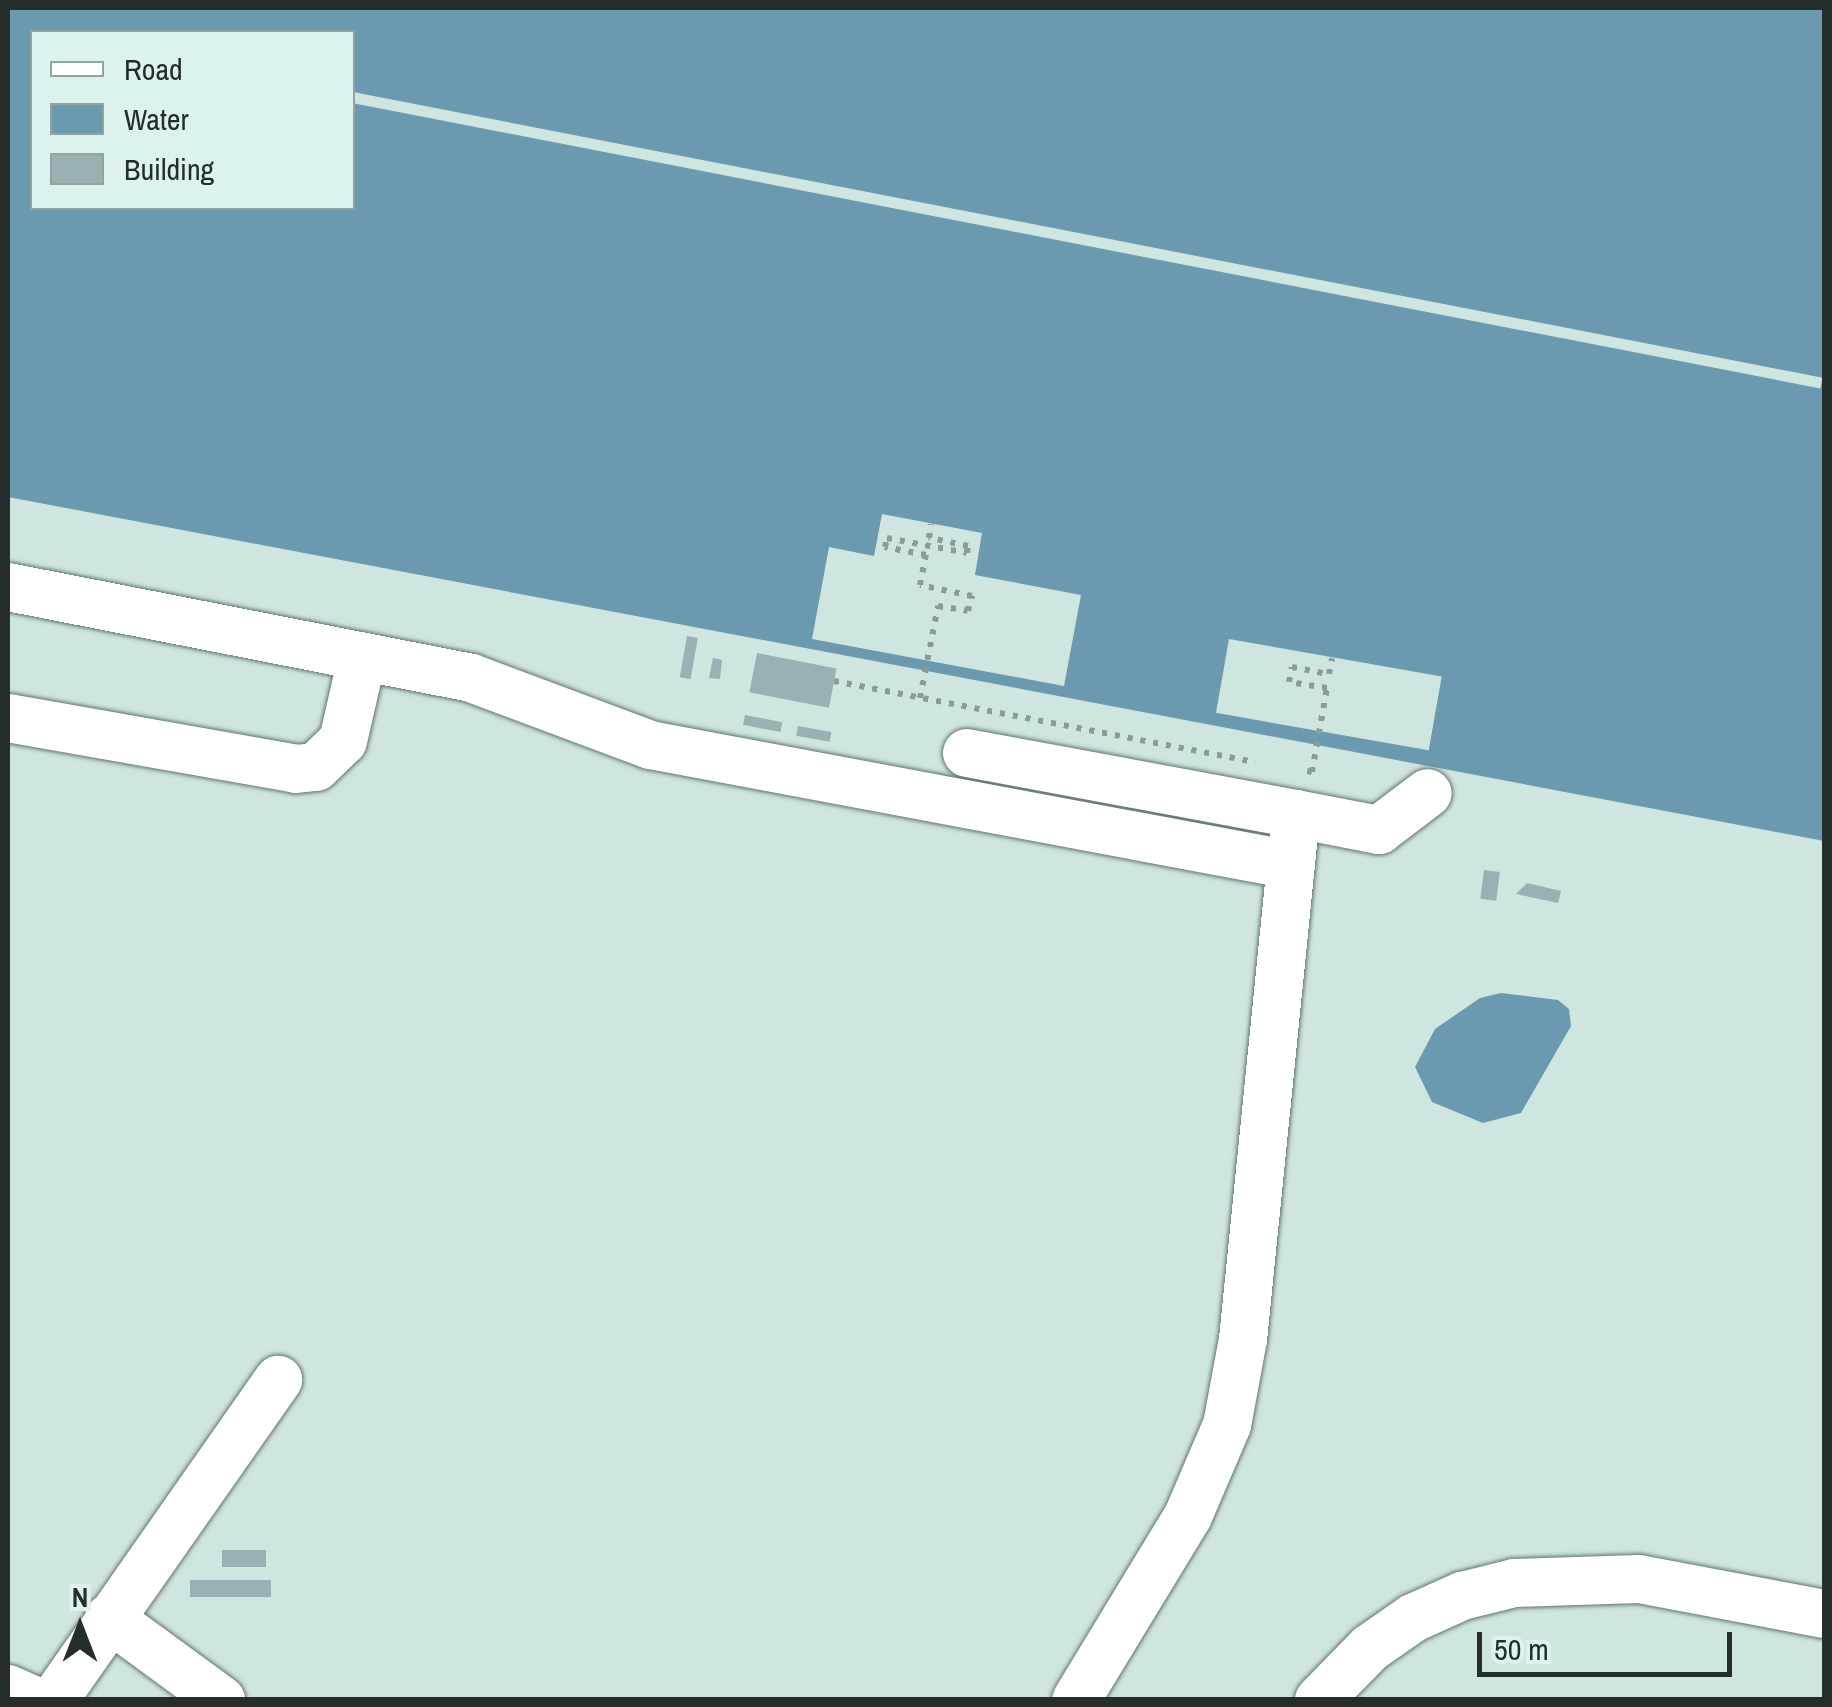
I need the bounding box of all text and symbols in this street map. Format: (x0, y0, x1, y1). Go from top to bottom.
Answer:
legend (30, 30, 355, 210)
text: Road (124, 49, 183, 89)
text: Water (124, 99, 189, 139)
text: Building (124, 149, 214, 189)
north arrow (30, 1577, 130, 1677)
text: N (72, 1578, 88, 1616)
scale bar (1482, 1612, 1737, 1674)
text: 50 m (1494, 1629, 1549, 1669)

